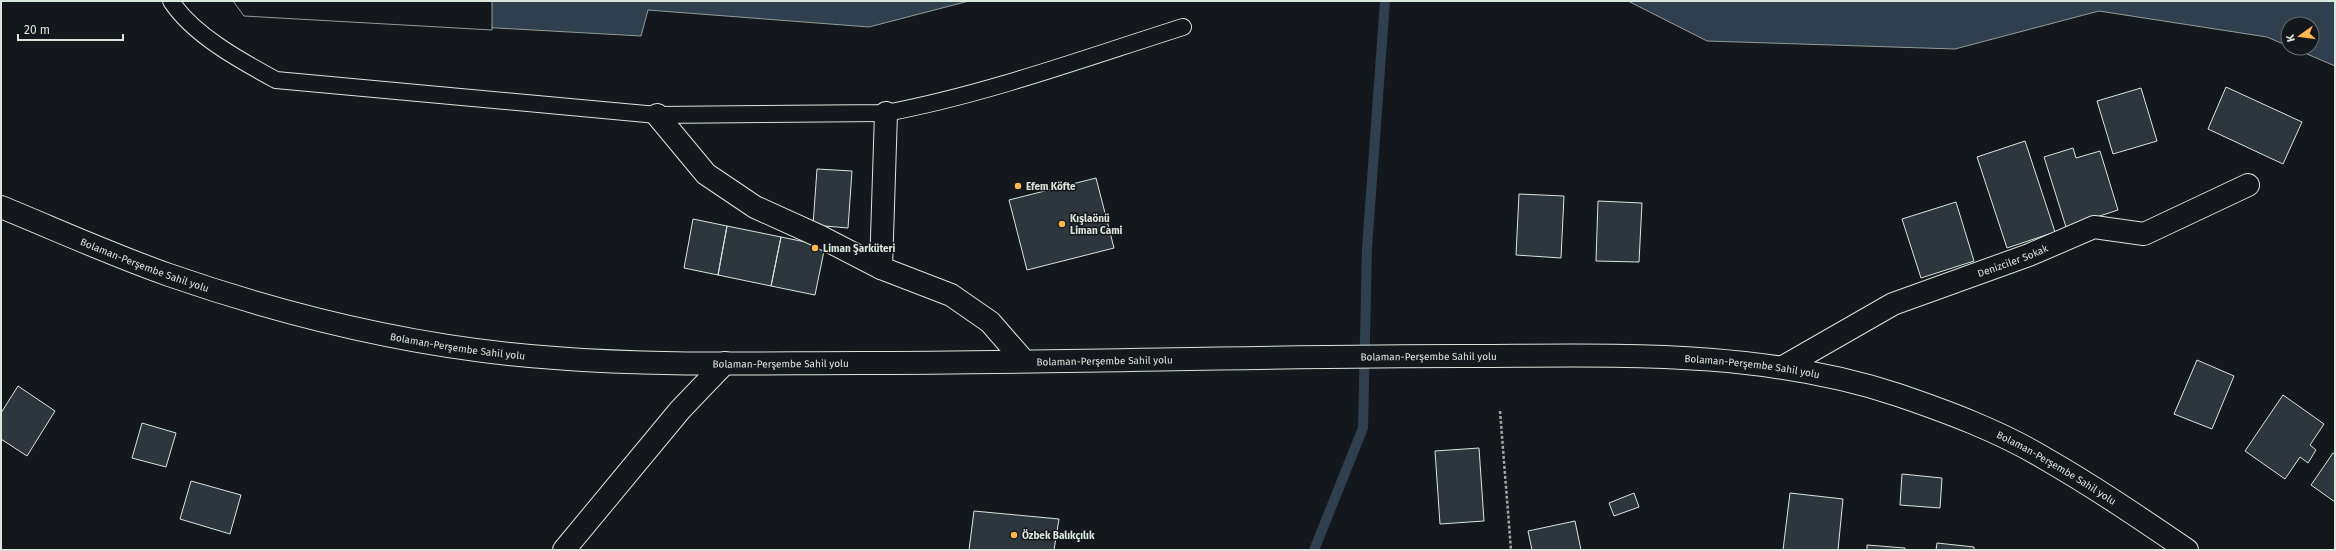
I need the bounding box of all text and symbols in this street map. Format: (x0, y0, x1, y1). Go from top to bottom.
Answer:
scale bar (18, 16, 123, 42)
north arrow (2280, 16, 2320, 56)
text: 20 m (24, 23, 50, 37)
text: K (2283, 32, 2298, 43)
marker: Efem Köfte (1013, 181, 1023, 191)
place label: Efem Köfte (1026, 181, 1076, 193)
place label: Kışlaönü Liman Cami (1070, 213, 1123, 237)
marker: Kışlaönü Liman Cami (1057, 219, 1067, 229)
street label: Bolaman-Perşembe Sahil yolu (78, 236, 210, 295)
street label: Denizciler Sokak (1976, 242, 2051, 280)
marker: Liman Şarküteri (810, 243, 820, 253)
place label: Liman Şarküteri (823, 243, 896, 255)
street label: Bolaman-Perşembe Sahil yolu (389, 331, 526, 363)
street label: Bolaman-Perşembe Sahil yolu (1360, 351, 1497, 364)
street label: Bolaman-Perşembe Sahil yolu (1684, 353, 1821, 381)
street label: Bolaman-Perşembe Sahil yolu (1036, 354, 1173, 369)
street label: Bolaman-Perşembe Sahil yolu (712, 358, 849, 371)
street label: Bolaman-Perşembe Sahil yolu (1994, 429, 2118, 508)
place label: Özbek Balıkçılık (1022, 529, 1095, 542)
marker: Özbek Balıkçılık (1009, 530, 1019, 540)

